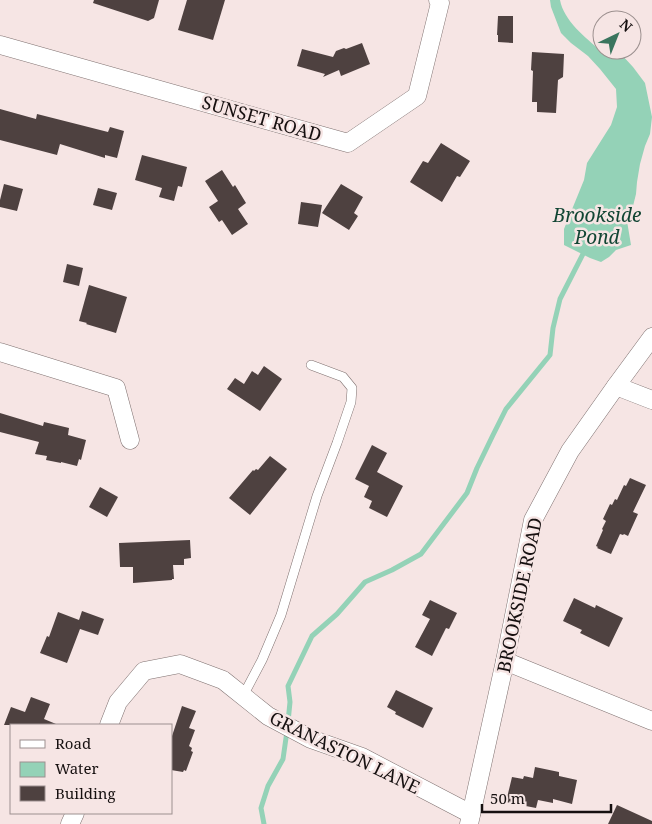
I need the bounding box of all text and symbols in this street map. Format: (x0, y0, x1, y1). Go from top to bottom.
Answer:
north arrow (592, 10, 642, 60)
text: N (616, 14, 637, 36)
street label: SUNSET ROAD (199, 89, 325, 147)
water label: Brookside Pond (552, 202, 641, 250)
street label: BROOKSIDE ROAD (491, 515, 547, 675)
street label: GRANASTON LANE (266, 705, 424, 799)
legend (10, 724, 172, 814)
text: Road (55, 733, 91, 753)
text: Water (55, 758, 98, 778)
scale bar (482, 782, 611, 814)
text: Building (55, 783, 116, 803)
text: 50 m (490, 788, 525, 808)

